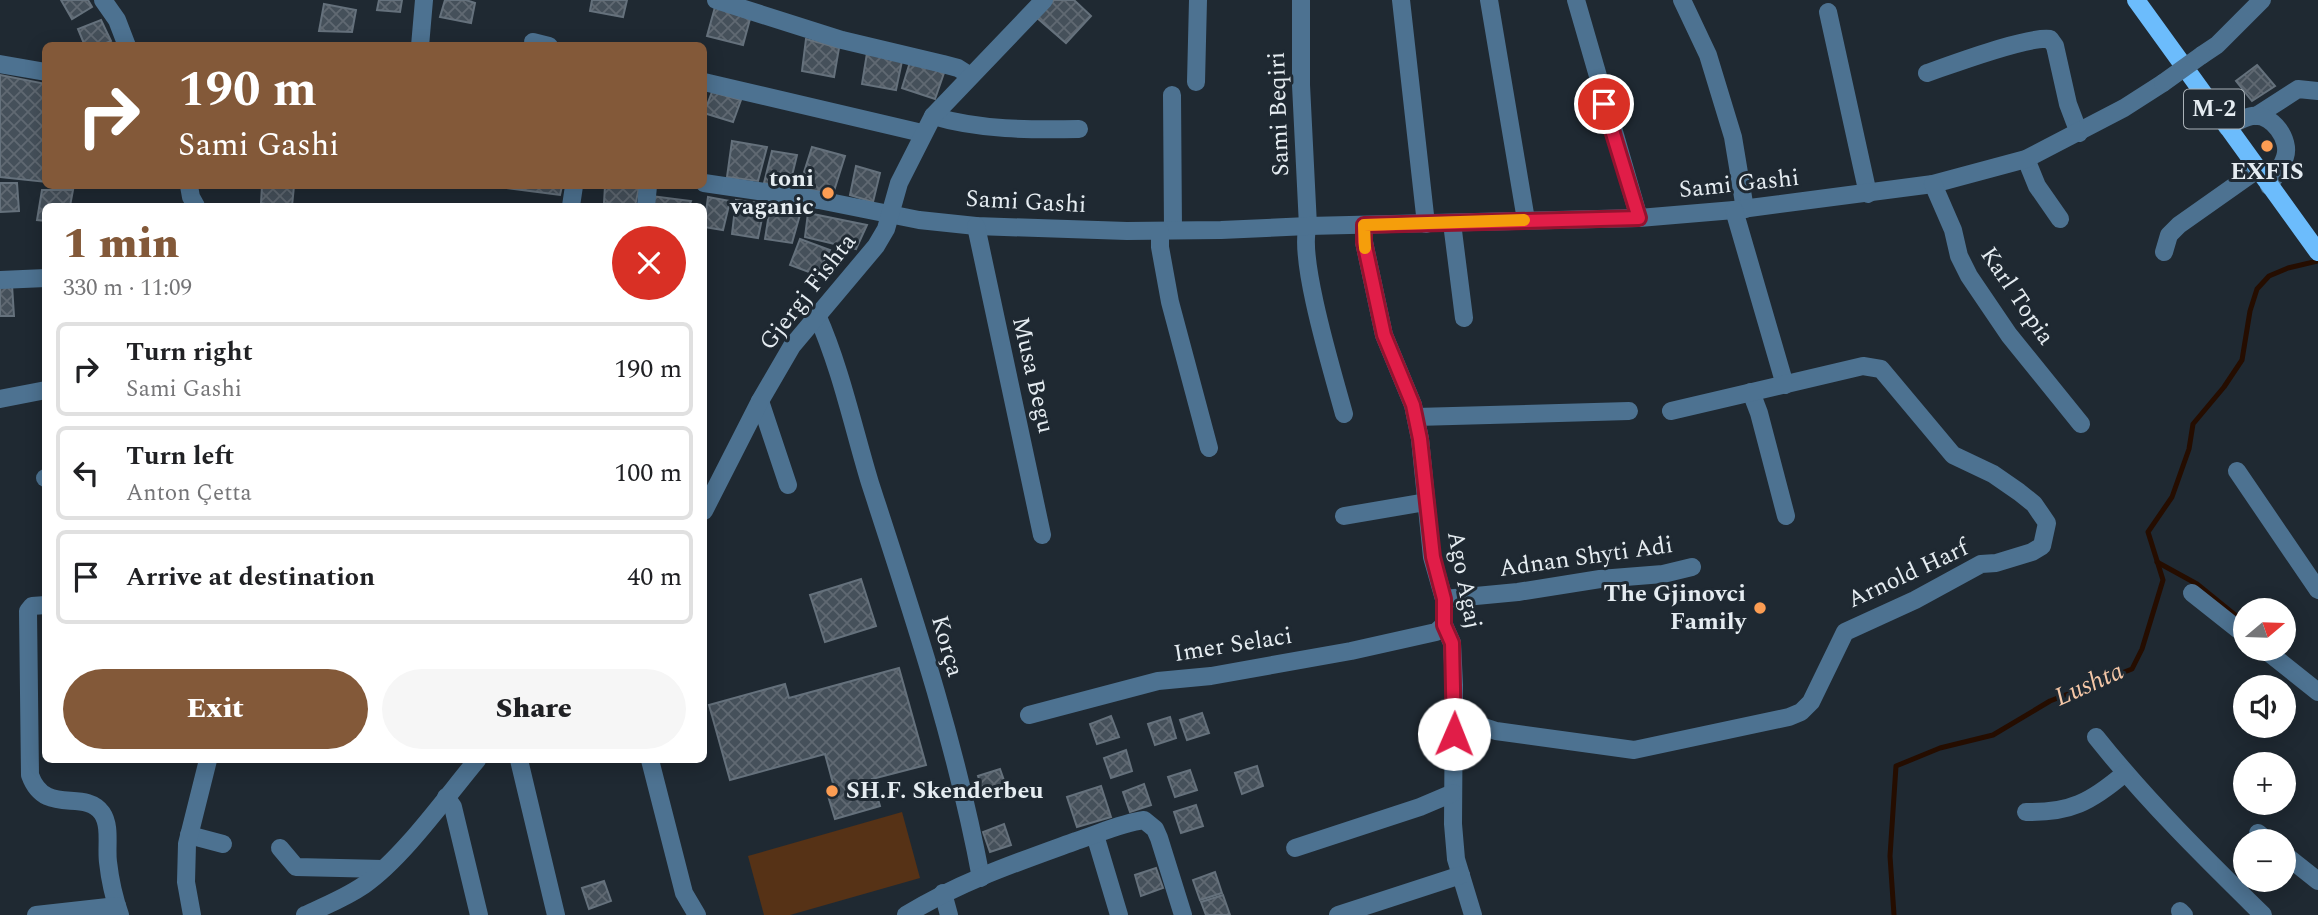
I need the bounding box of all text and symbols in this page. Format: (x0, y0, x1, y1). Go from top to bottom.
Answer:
street label: Sami Beqiri (1259, 51, 1299, 177)
text: 190 m (178, 53, 317, 128)
icon: right (63, 70, 154, 161)
pin (1574, 74, 1634, 134)
icon: arrive (1585, 85, 1623, 123)
road number: M-2 (2184, 90, 2244, 128)
text: Sami Gashi (178, 121, 339, 170)
marker: EXFIS (2259, 138, 2275, 154)
place label: EXFIS (2230, 154, 2304, 190)
street label: Sami Gashi (1677, 160, 1801, 208)
place label: toni vaganic (730, 161, 814, 225)
street label: Sami Gashi (965, 181, 1087, 223)
marker: toni vaganic (820, 185, 836, 201)
text: 1 min (63, 213, 179, 276)
street label: Gjergj Fishta (751, 225, 866, 358)
button: close (612, 226, 686, 300)
street label: Karl Topia (1971, 240, 2063, 353)
text: 330 m · 11:09 (63, 271, 192, 306)
street label: Musa Begu (1002, 313, 1064, 437)
text: Turn right (126, 332, 253, 372)
text: 190 m (614, 349, 682, 389)
icon: right (67, 350, 105, 388)
text: Sami Gashi (126, 372, 242, 407)
text: Turn left (126, 436, 234, 476)
text: 100 m (614, 453, 682, 493)
icon: left (67, 454, 105, 492)
text: Anton Çetta (126, 476, 252, 511)
street label: Adnan Shyti Adi (1497, 527, 1675, 587)
street label: Ago Agaj (1437, 528, 1491, 632)
street label: Arnold Harf (1841, 529, 1976, 618)
text: Arrive at destination (126, 557, 375, 597)
text: 40 m (627, 557, 682, 597)
icon: arrive (67, 558, 105, 596)
place label: The Gjinovci Family (1603, 576, 1748, 640)
north arrow (2233, 598, 2296, 662)
map controls (2233, 598, 2296, 892)
marker: The Gjinovci Family (1752, 600, 1768, 616)
street label: Korça (921, 611, 973, 681)
street label: Imer Selaci (1171, 618, 1295, 672)
water label: Lushta (2048, 651, 2130, 717)
button: Exit (63, 669, 368, 749)
button: Share (382, 669, 686, 749)
button: sound (2233, 675, 2296, 738)
position arrow (1417, 697, 1491, 771)
button: + (2233, 752, 2296, 815)
place label: SH.F. Skenderbeu (846, 773, 1043, 809)
marker: SH.F. Skenderbeu (824, 783, 840, 799)
button: − (2233, 829, 2296, 892)

